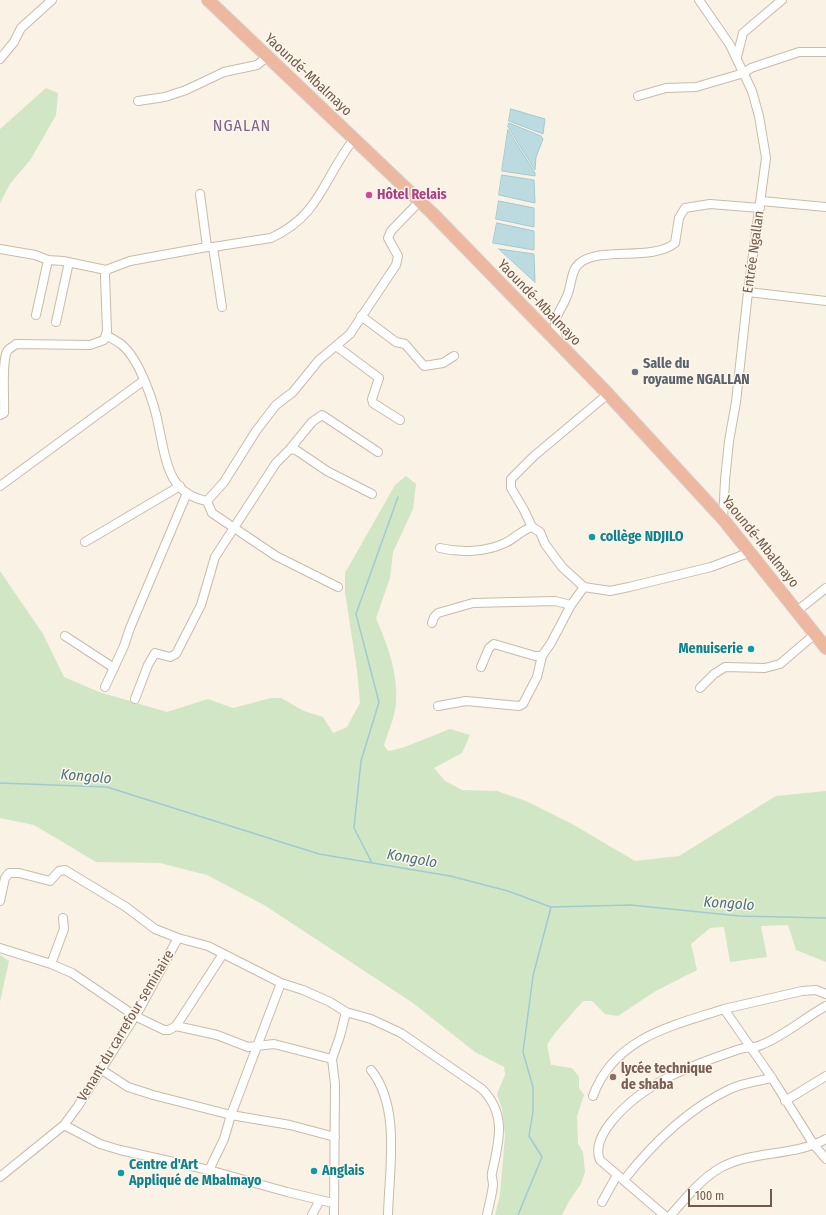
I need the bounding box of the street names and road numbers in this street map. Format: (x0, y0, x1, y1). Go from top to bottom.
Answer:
street label: Yaoundé-Mbalmayo (261, 30, 355, 120)
street label: Entrée Ngallan (740, 210, 768, 294)
street label: Yaoundé-Mbalmayo (494, 257, 584, 349)
street label: Yaoundé-Mbalmayo (718, 493, 802, 591)
street label: Venant du carrefour seminaire (74, 947, 178, 1105)

